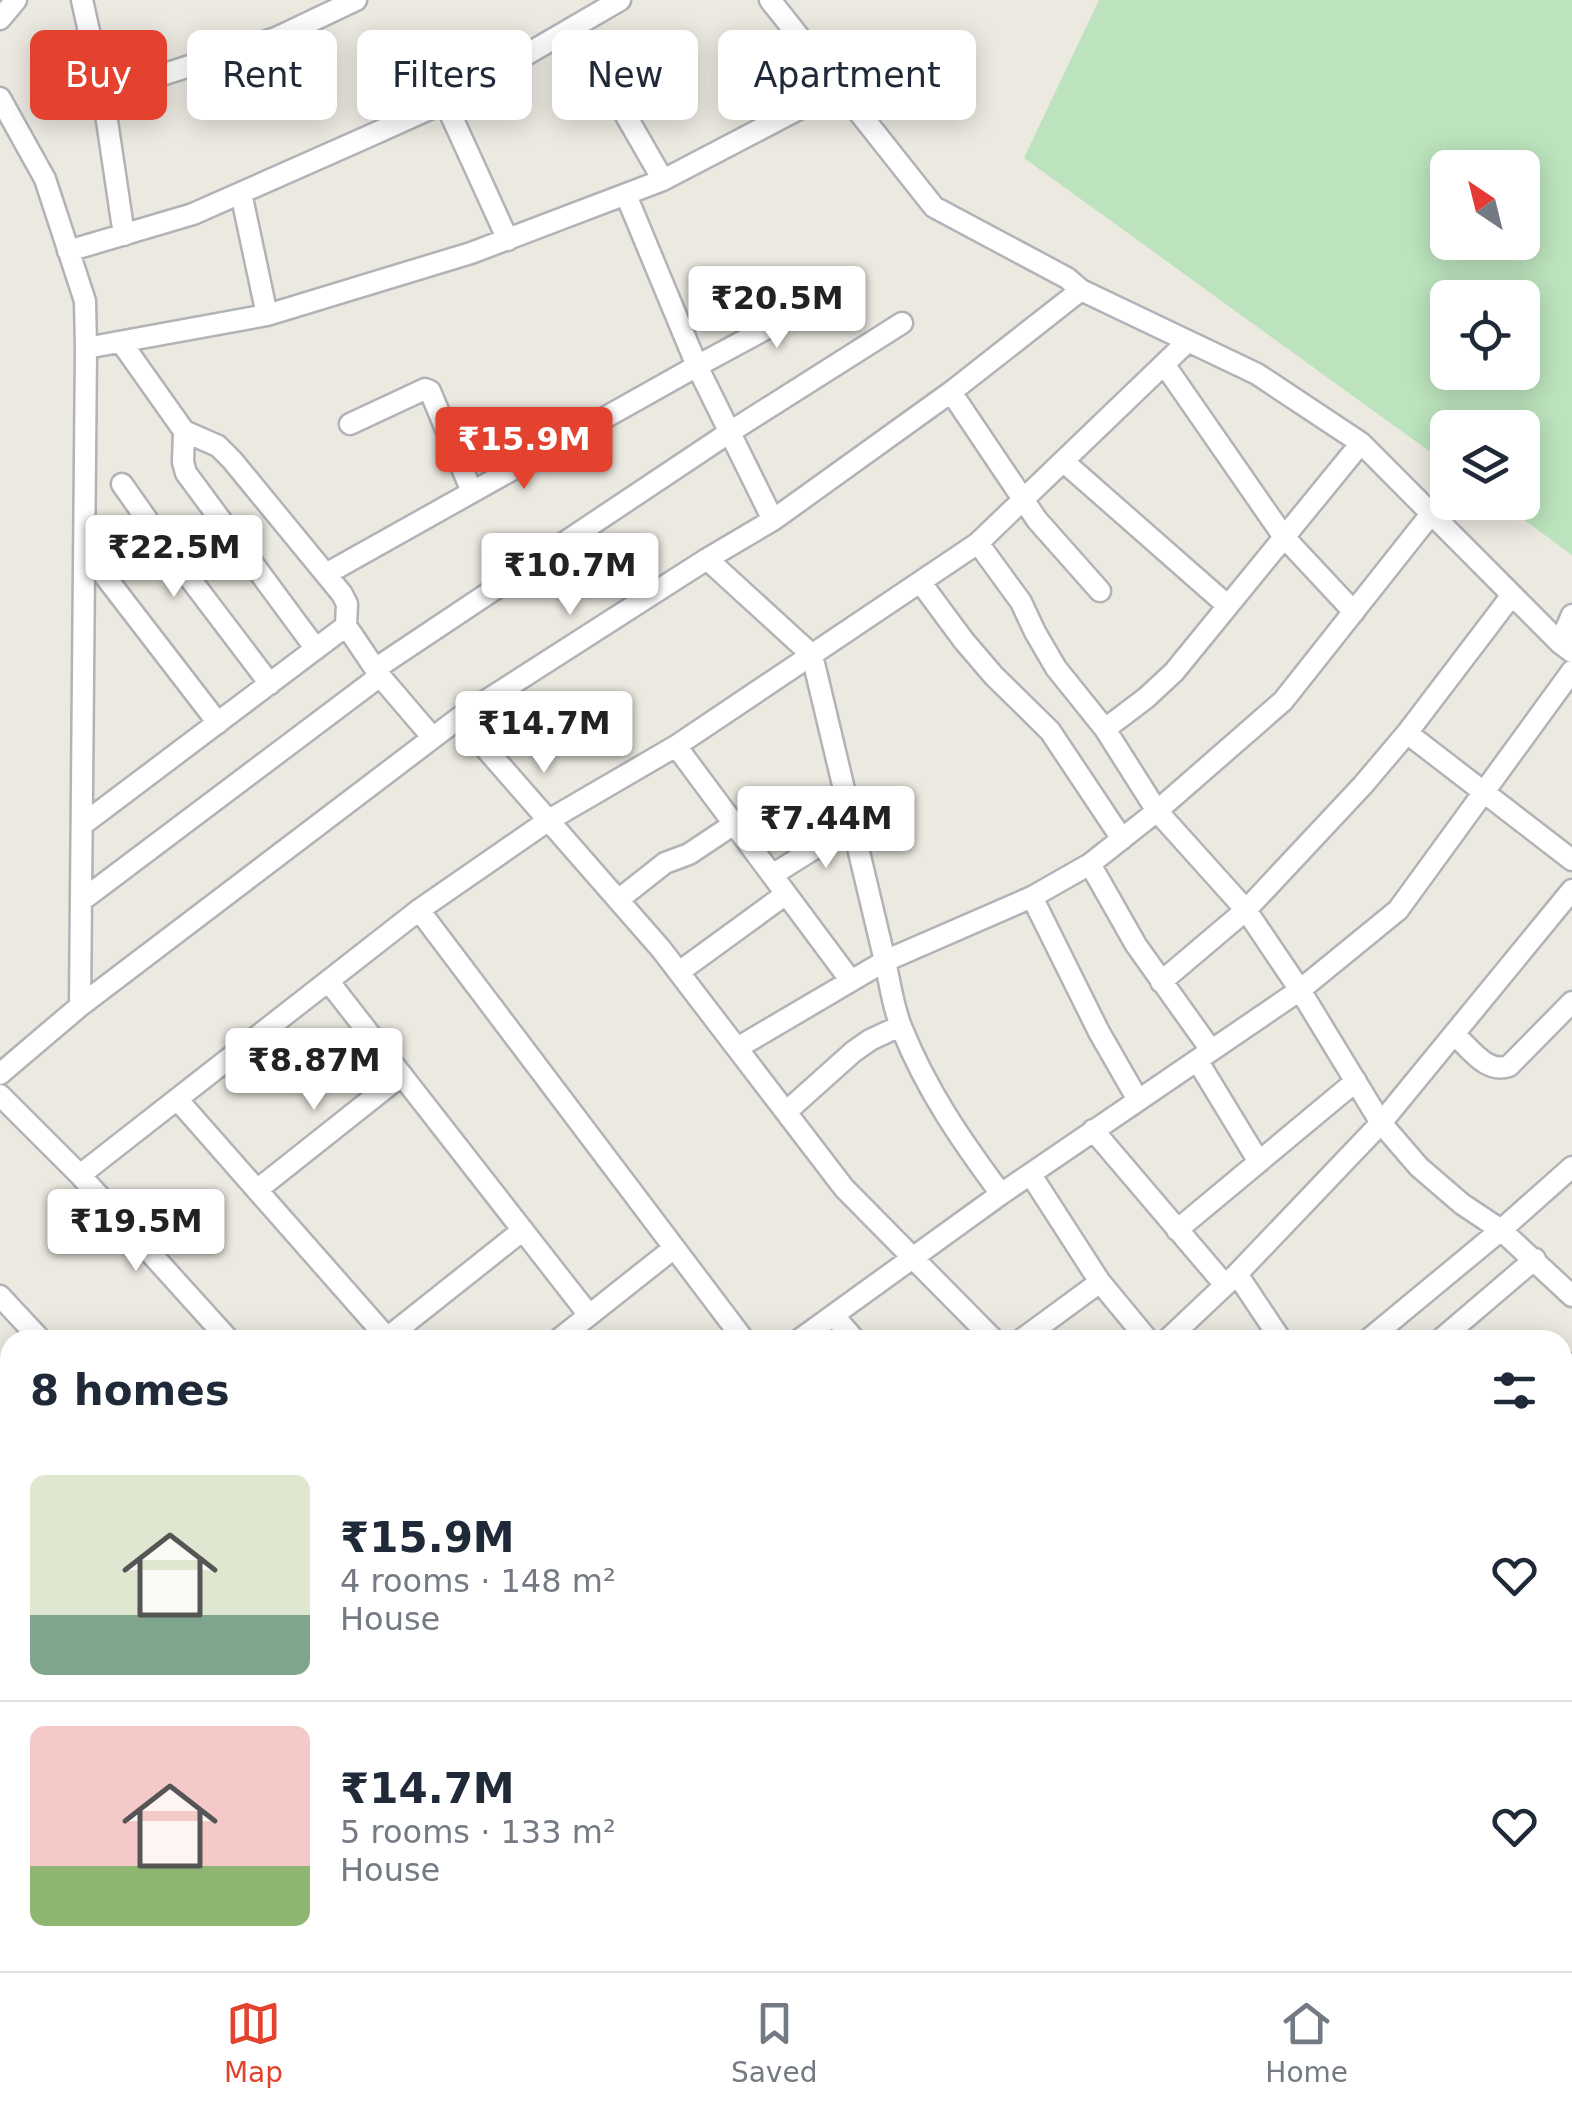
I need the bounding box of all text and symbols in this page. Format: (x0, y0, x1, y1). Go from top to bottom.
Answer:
chip: Buy (30, 30, 167, 120)
chip: Rent (187, 30, 337, 120)
chip: Filters (357, 30, 532, 120)
chip: New (552, 30, 698, 120)
chip: Apartment (718, 30, 976, 120)
north arrow (1430, 150, 1540, 260)
map controls (1430, 150, 1540, 520)
pin: ₹20.5M (696, 266, 858, 351)
text: ₹20.5M (710, 279, 844, 317)
button: locate (1430, 280, 1540, 390)
pin: ₹15.9M (443, 407, 605, 492)
button: layers (1430, 410, 1540, 520)
text: ₹15.9M (457, 420, 591, 458)
pin: ₹22.5M (93, 515, 255, 600)
text: ₹22.5M (107, 528, 241, 566)
pin: ₹10.7M (489, 533, 651, 618)
text: ₹10.7M (503, 546, 637, 584)
pin: ₹14.7M (463, 691, 625, 776)
text: ₹14.7M (477, 704, 611, 742)
pin: ₹7.44M (745, 786, 907, 871)
text: ₹7.44M (759, 799, 893, 837)
pin: ₹8.87M (233, 1028, 395, 1113)
text: ₹8.87M (247, 1041, 381, 1079)
pin: ₹19.5M (55, 1189, 217, 1274)
text: ₹19.5M (69, 1202, 203, 1240)
icon: filters (1487, 1363, 1542, 1418)
text: 8 homes (30, 1366, 230, 1415)
text: ₹15.9M (340, 1513, 515, 1562)
icon: home (110, 1515, 230, 1635)
icon: heart (1487, 1548, 1542, 1603)
text: 4 rooms · 148 m² (340, 1562, 616, 1600)
text: House (340, 1600, 440, 1638)
text: ₹14.7M (340, 1764, 515, 1813)
icon: home (110, 1766, 230, 1886)
icon: heart (1487, 1799, 1542, 1854)
text: 5 rooms · 133 m² (340, 1813, 616, 1851)
text: House (340, 1851, 440, 1889)
tab: Map (224, 1996, 283, 2089)
tab: Saved (731, 1996, 817, 2089)
tab: Home (1265, 1996, 1348, 2089)

